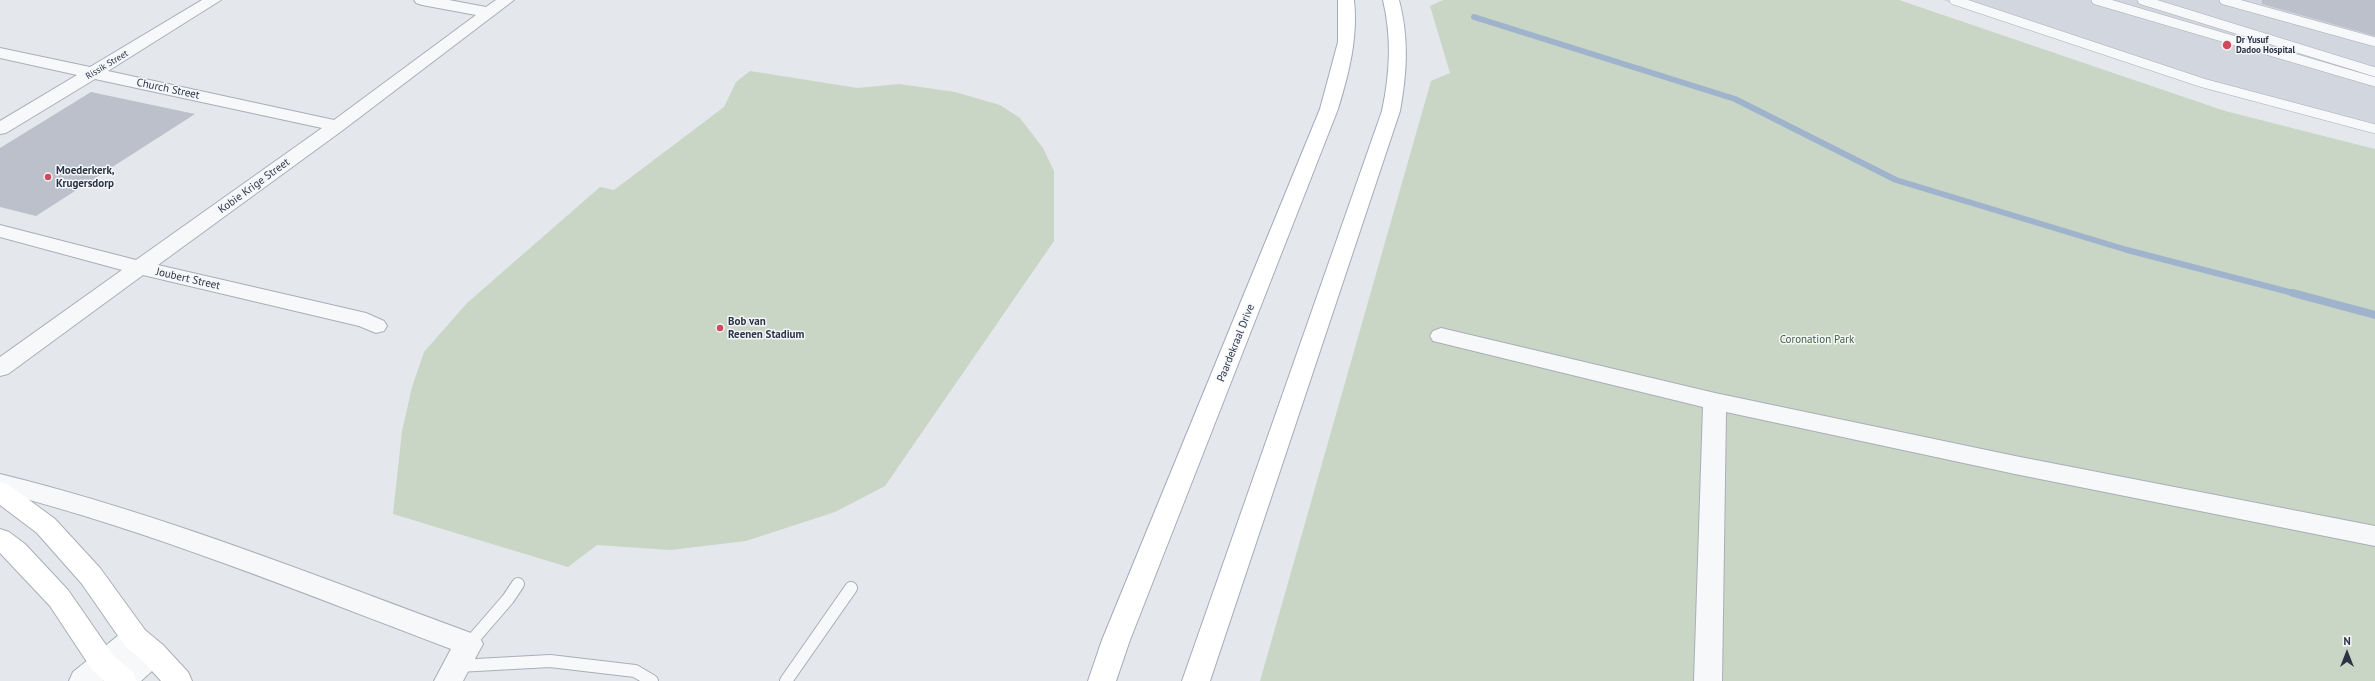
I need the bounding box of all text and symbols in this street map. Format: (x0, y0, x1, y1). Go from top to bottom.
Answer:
place label: Dr Yusuf Dadoo Hospital (2236, 35, 2295, 56)
marker: Dr Yusuf Dadoo Hospital (2221, 39, 2233, 51)
street label: Rissik Street (84, 48, 130, 82)
street label: Church Street (135, 76, 201, 102)
street label: Kobie Krige Street (216, 156, 292, 216)
place label: Moederkerk, Krugersdorp (56, 164, 115, 190)
marker: Moederkerk, Krugersdorp (43, 172, 53, 182)
street label: Joubert Street (155, 265, 221, 293)
street label: Paardekraal Drive (1214, 302, 1258, 384)
place label: Bob van Reenen Stadium (728, 315, 804, 341)
marker: Bob van Reenen Stadium (715, 323, 725, 333)
park label: Coronation Park (1780, 333, 1854, 347)
north arrow (2327, 633, 2367, 673)
text: N (2343, 634, 2351, 648)

